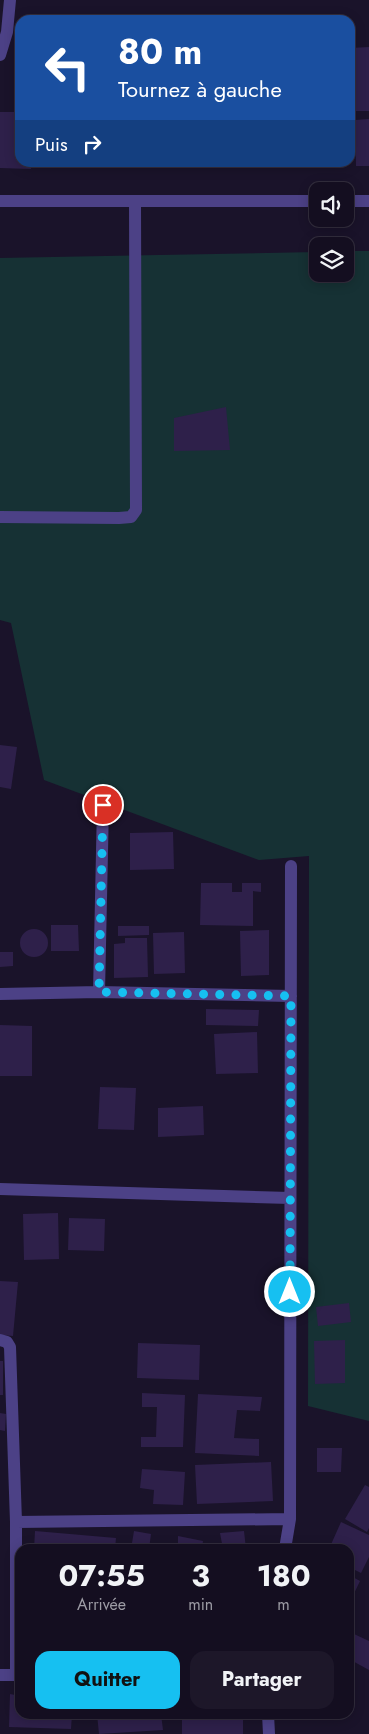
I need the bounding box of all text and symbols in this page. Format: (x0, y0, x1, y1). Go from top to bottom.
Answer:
text: 80 m (118, 27, 202, 77)
icon: left (35, 35, 100, 100)
text: Tournez à gauche (118, 73, 282, 105)
icon: right (78, 130, 106, 158)
text: Puis (35, 131, 68, 158)
map controls (309, 182, 354, 282)
button: sound (309, 182, 354, 227)
button: layers (309, 237, 354, 282)
pin (82, 784, 124, 826)
icon: arrive (89, 791, 117, 819)
position arrow (263, 1265, 315, 1317)
text: 07:55 (58, 1554, 145, 1597)
text: 3 (191, 1554, 210, 1597)
text: 180 (257, 1554, 311, 1597)
text: Arrivée (77, 1593, 126, 1616)
text: min (188, 1593, 213, 1616)
text: m (277, 1593, 290, 1616)
button: Quitter (35, 1651, 180, 1709)
button: Partager (190, 1651, 334, 1709)

